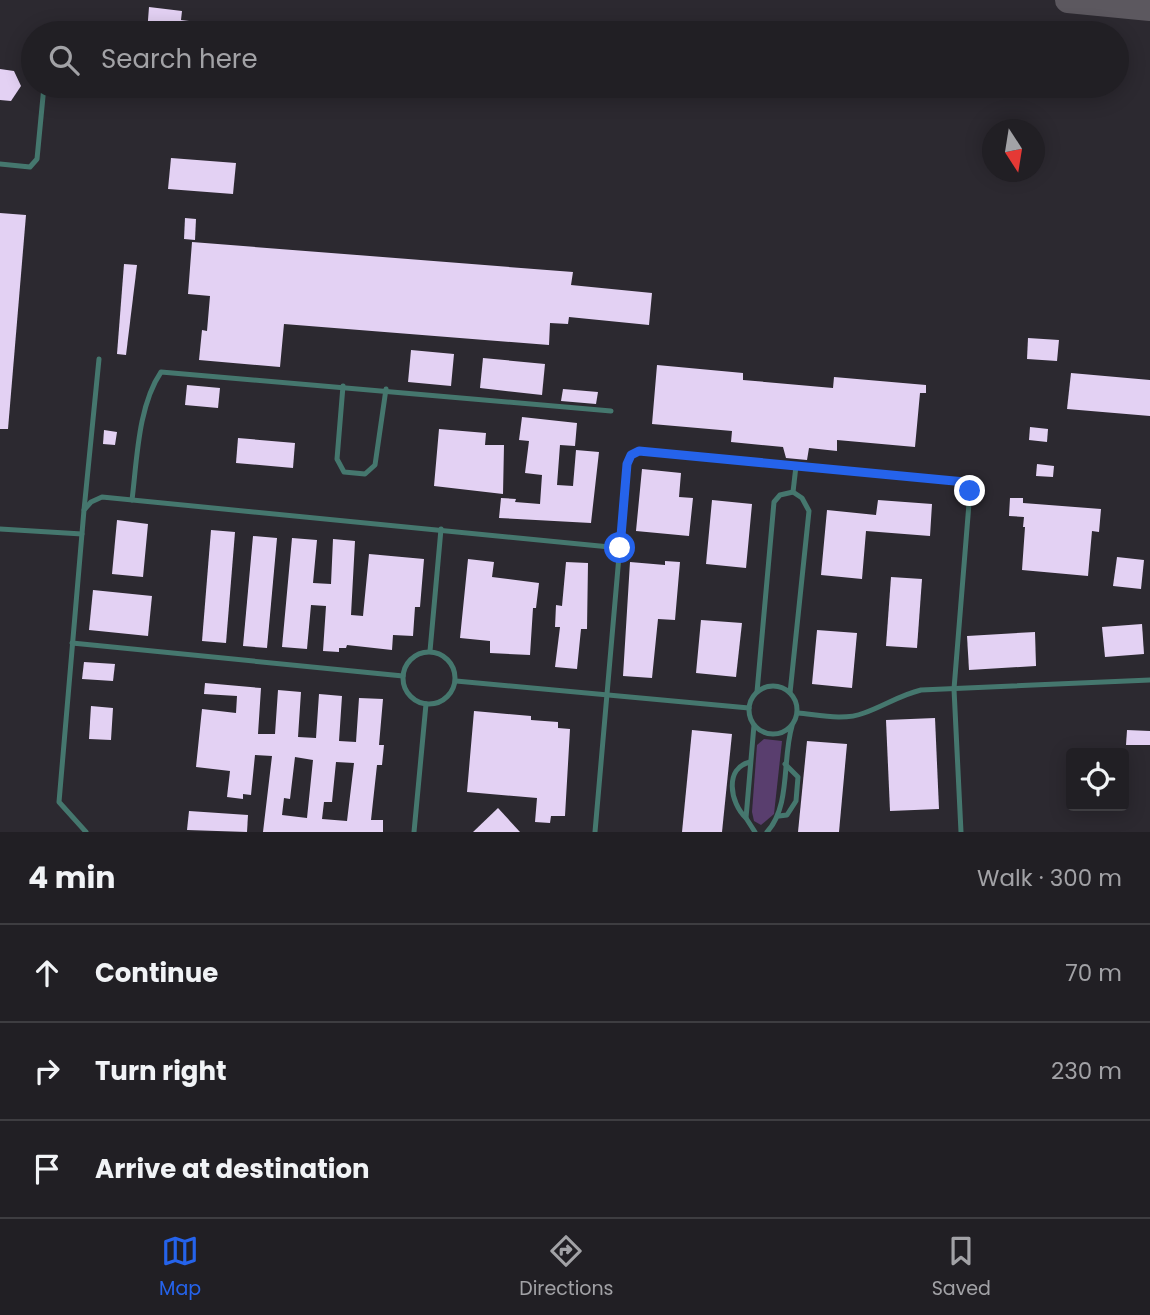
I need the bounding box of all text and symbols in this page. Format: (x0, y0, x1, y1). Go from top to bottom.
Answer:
search box (21, 21, 1129, 98)
icon: search (45, 41, 83, 79)
text: Search here (101, 41, 258, 77)
north arrow (982, 119, 1045, 182)
route end (954, 475, 985, 506)
route start (604, 532, 635, 563)
map controls (1066, 748, 1129, 811)
button: locate (1066, 748, 1129, 811)
text: 4 min (28, 856, 116, 899)
text: Walk · 300 m (977, 862, 1122, 894)
icon: ahead (28, 954, 66, 992)
text: Continue (95, 955, 218, 991)
text: 70 m (1065, 957, 1122, 989)
icon: right (28, 1052, 66, 1090)
text: Turn right (95, 1053, 227, 1089)
text: 230 m (1051, 1055, 1122, 1087)
icon: arrive (28, 1150, 66, 1188)
text: Arrive at destination (95, 1151, 370, 1187)
tab: Map (159, 1232, 201, 1303)
tab: Directions (519, 1232, 614, 1303)
tab: Saved (932, 1232, 991, 1303)

